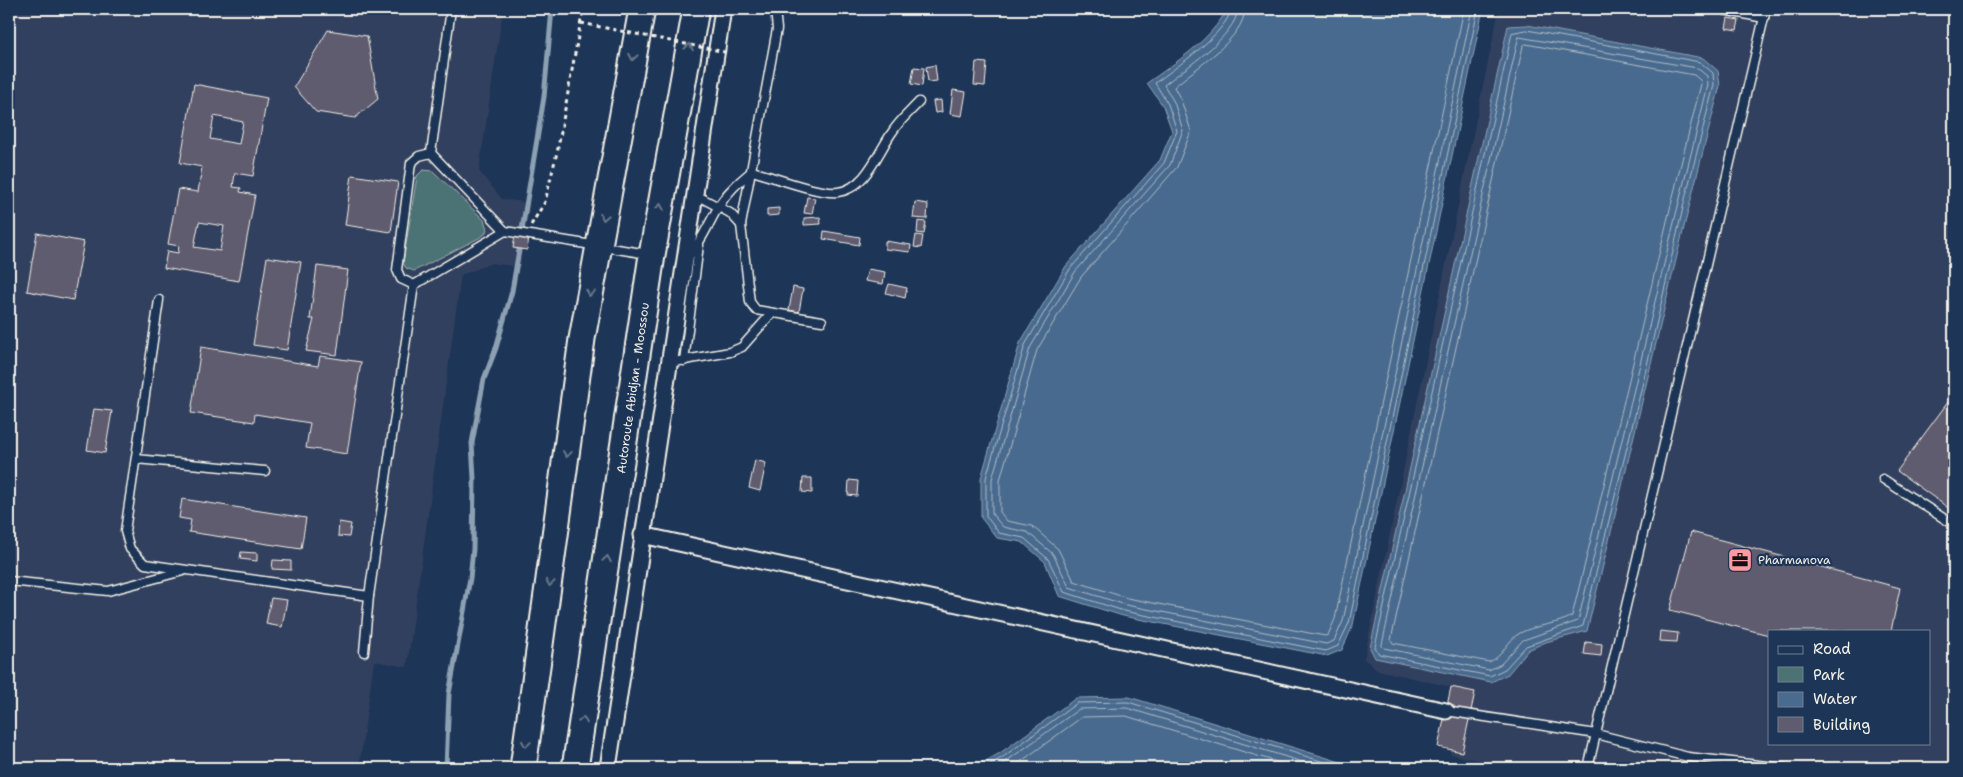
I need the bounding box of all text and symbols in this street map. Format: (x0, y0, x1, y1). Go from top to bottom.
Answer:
one-way arrow (683, 43, 694, 52)
one-way arrow (628, 52, 638, 61)
one-way arrow (655, 203, 665, 211)
one-way arrow (599, 212, 609, 221)
one-way arrow (586, 289, 596, 298)
street label: Autoroute Abidjan - Moossou (613, 301, 653, 474)
one-way arrow (562, 450, 573, 458)
office icon: Pharmanova (1727, 547, 1753, 573)
place label: Pharmanova (1758, 552, 1831, 568)
one-way arrow (602, 555, 612, 564)
one-way arrow (545, 579, 555, 588)
legend (1768, 630, 1930, 744)
text: Road (1813, 639, 1851, 659)
text: Park (1813, 665, 1845, 685)
text: Water (1813, 689, 1857, 709)
text: Building (1813, 715, 1870, 735)
one-way arrow (577, 716, 587, 724)
one-way arrow (522, 740, 532, 749)

